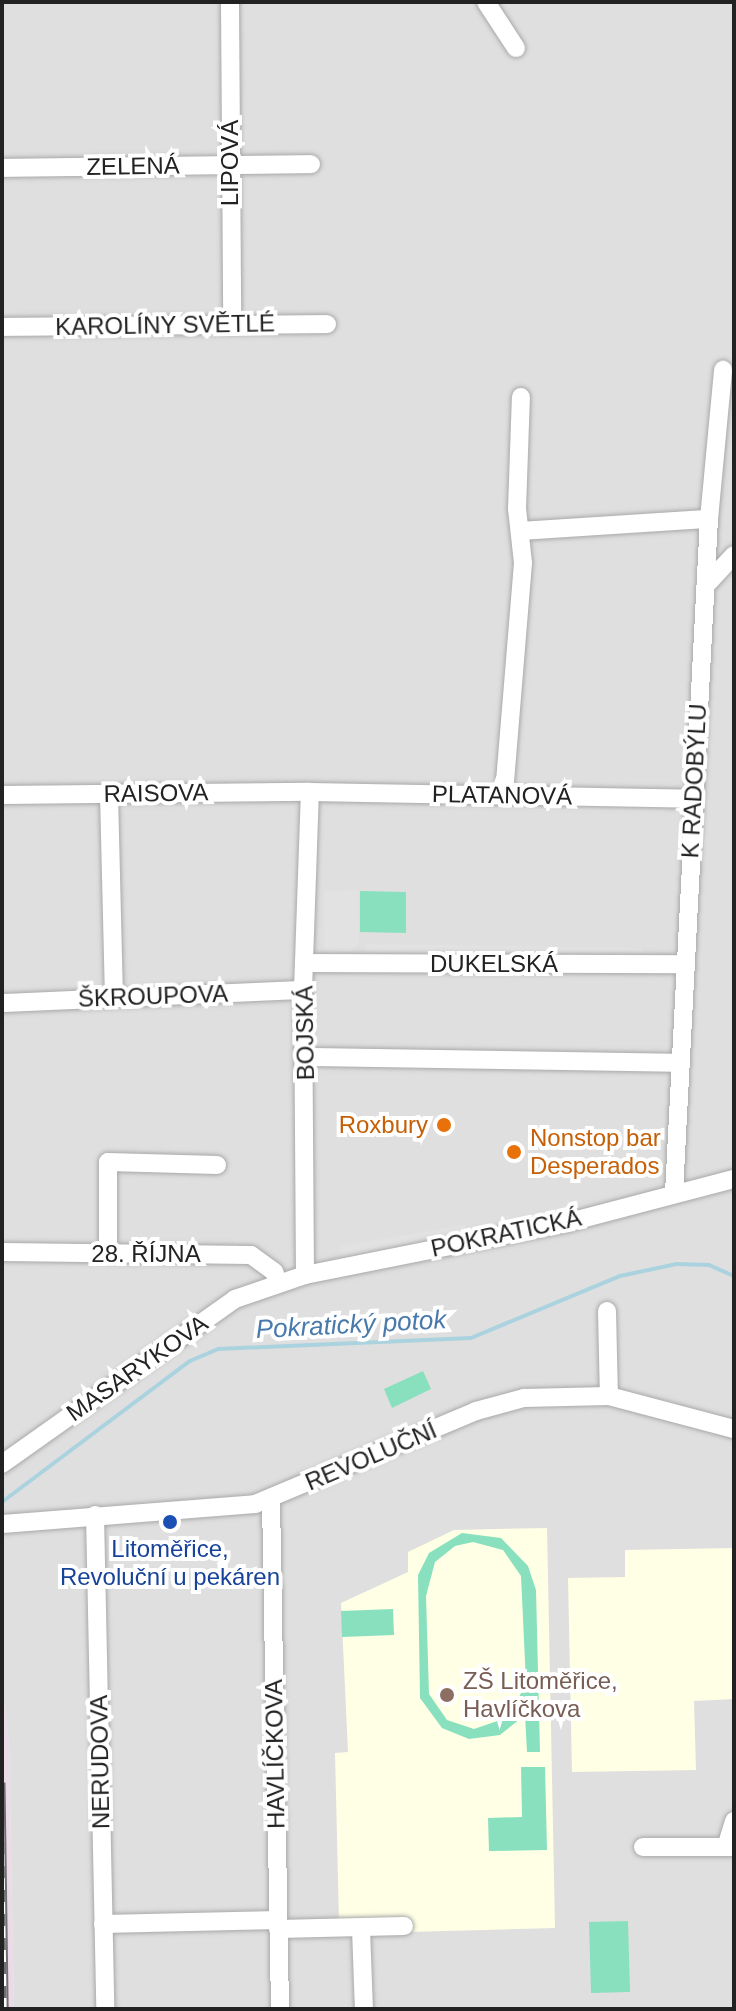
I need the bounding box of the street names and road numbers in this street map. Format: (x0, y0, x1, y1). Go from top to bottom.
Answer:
street label: LIPOVÁ (216, 120, 244, 206)
street label: ZELENÁ (86, 151, 180, 181)
street label: KAROLÍNY SVĚTLÉ (55, 309, 275, 341)
street label: K RADOBÝLU (676, 703, 712, 859)
street label: RAISOVA (103, 778, 209, 808)
street label: PLATANOVÁ (432, 779, 572, 811)
street label: DUKELSKÁ (430, 950, 558, 978)
street label: ŠKROUPOVA (77, 979, 229, 1013)
street label: BOJSKÁ (290, 985, 320, 1081)
street label: POKRATICKÁ (428, 1203, 584, 1263)
street label: 28. ŘÍJNA (91, 1240, 201, 1268)
street label: MASARYKOVA (61, 1309, 213, 1427)
street label: REVOLUČNÍ (301, 1415, 441, 1497)
street label: HAVLÍČKOVA (259, 1679, 291, 1829)
street label: NERUDOVA (84, 1695, 116, 1829)

